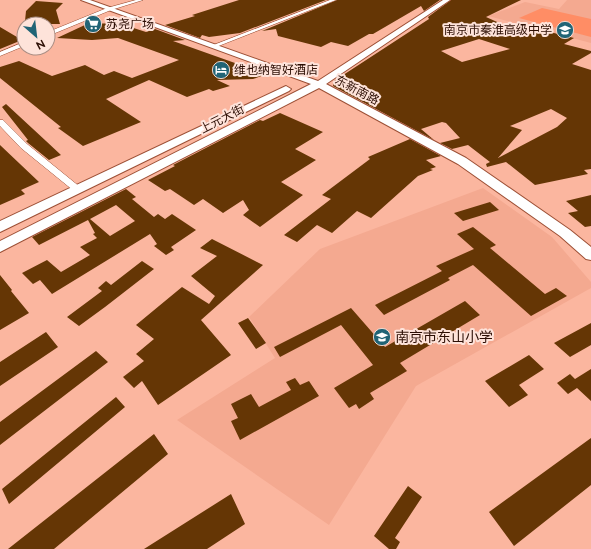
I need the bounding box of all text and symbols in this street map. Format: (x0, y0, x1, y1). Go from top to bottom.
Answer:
supermarket icon: 苏尧广场 (83, 14, 103, 34)
north arrow (16, 16, 56, 56)
place label: 苏尧广场 (106, 17, 154, 31)
school or university icon: 南京市秦淮高级中学 (555, 20, 575, 40)
place label: 南京市秦淮高级中学 (444, 23, 552, 37)
text: N (34, 37, 47, 52)
hotel icon: 维也纳智好酒店 (211, 60, 231, 80)
place label: 维也纳智好酒店 (234, 63, 318, 77)
street label: 东新南路 (333, 73, 381, 107)
street label: 上元大街 (197, 102, 247, 136)
school or university icon: 南京市东山小学 (372, 327, 392, 347)
place label: 南京市东山小学 (395, 329, 493, 345)

